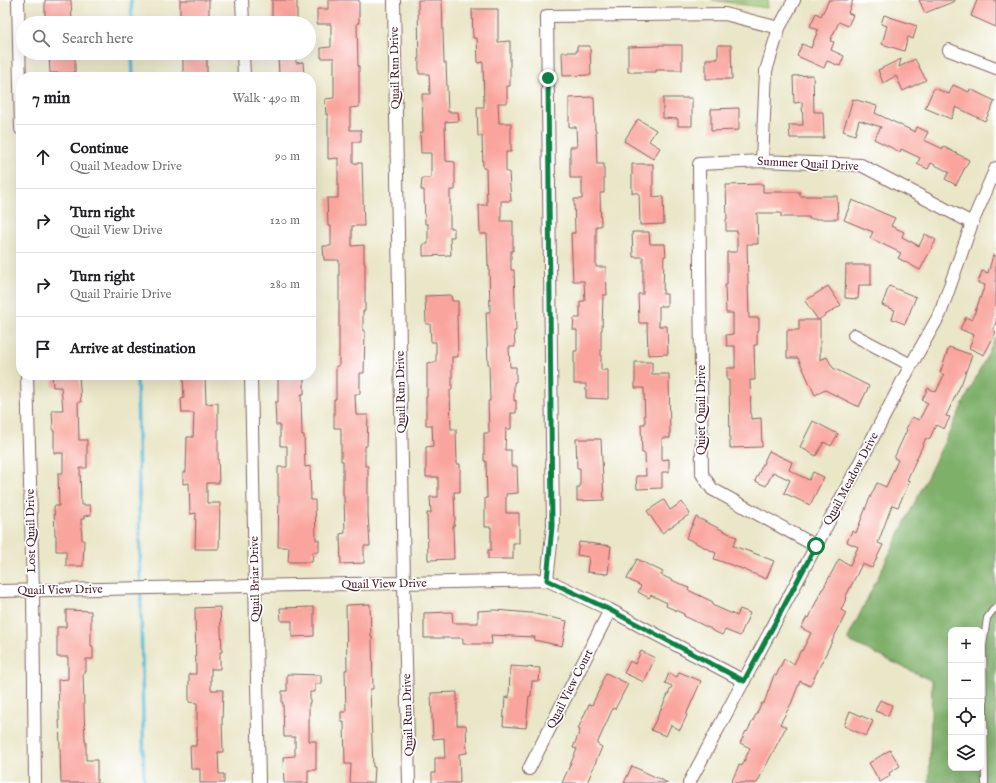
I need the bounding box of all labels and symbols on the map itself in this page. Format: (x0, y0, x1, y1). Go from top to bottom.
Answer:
street label: Quail Run Drive (387, 26, 403, 109)
route end (539, 69, 557, 87)
street label: Summer Quail Drive (757, 154, 860, 174)
street label: Quail Run Drive (393, 350, 409, 433)
street label: Quiet Quail Drive (694, 365, 709, 455)
street label: Quail Meadow Drive (820, 429, 882, 528)
street label: Lost Quail Drive (23, 488, 39, 573)
street label: Quail Briar Drive (247, 535, 263, 622)
route start (807, 537, 825, 555)
street label: Quail View Drive (341, 576, 427, 592)
street label: Quail View Drive (17, 582, 103, 598)
street label: Quail View Court (544, 647, 596, 731)
street label: Quail Run Drive (399, 673, 417, 757)

